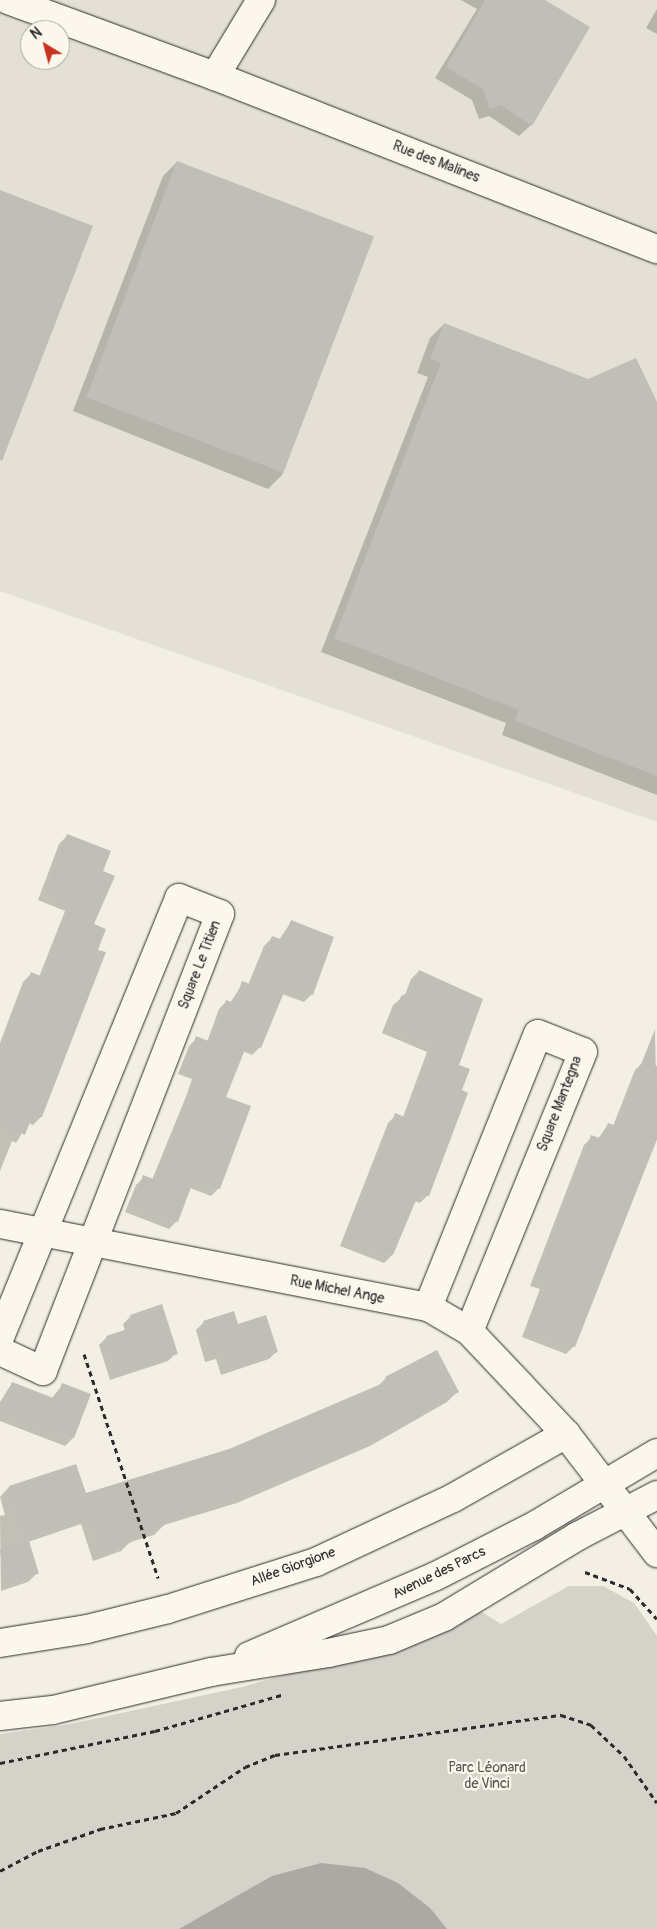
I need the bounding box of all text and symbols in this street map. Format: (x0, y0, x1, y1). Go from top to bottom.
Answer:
north arrow (20, 20, 70, 70)
text: N (27, 24, 45, 43)
street label: Rue des Malines (390, 138, 482, 186)
street label: Square Le Titien (175, 918, 225, 1012)
street label: Square Mantegna (534, 1054, 586, 1154)
street label: Rue Michel Ange (288, 1273, 386, 1307)
street label: Avenue des Parcs (390, 1543, 488, 1603)
street label: Allée Giorgione (248, 1544, 338, 1590)
park label: Parc Léonard de Vinci (448, 1760, 526, 1792)

